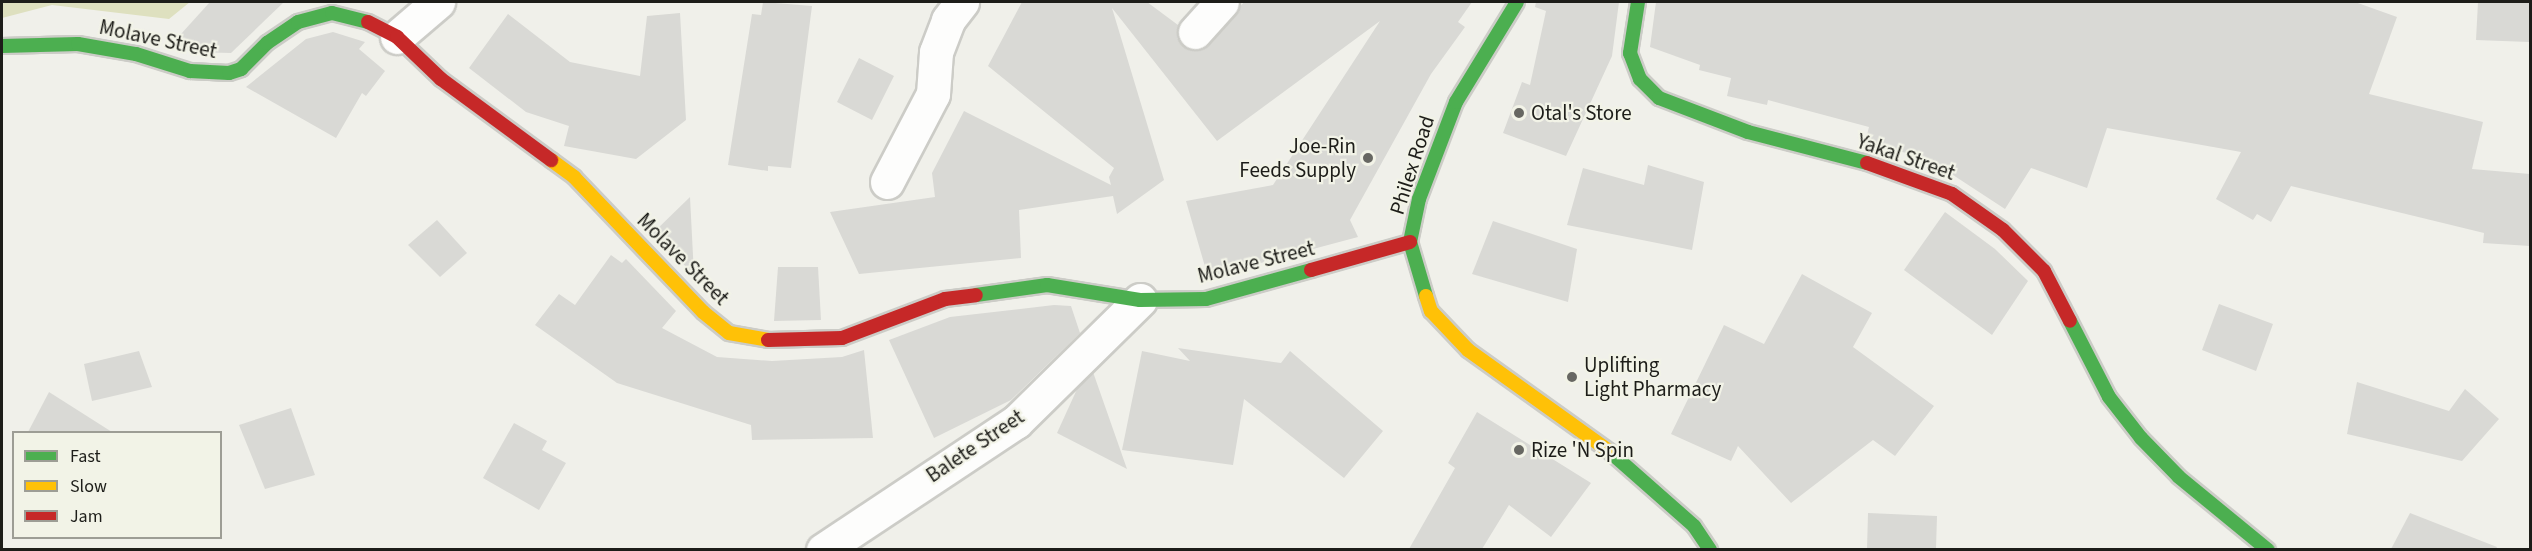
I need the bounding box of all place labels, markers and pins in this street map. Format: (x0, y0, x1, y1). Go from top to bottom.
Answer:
place label: Otal's Store (1531, 100, 1632, 126)
marker: Otal's Store (1512, 106, 1526, 120)
place label: Joe-Rin Feeds Supply (1239, 133, 1356, 183)
marker: Joe-Rin Feeds Supply (1361, 151, 1375, 165)
place label: Uplifting Light Pharmacy (1584, 352, 1721, 402)
marker: Uplifting Light Pharmacy (1565, 370, 1579, 384)
place label: Rize 'N Spin (1531, 437, 1634, 463)
marker: Rize 'N Spin (1512, 443, 1526, 457)

